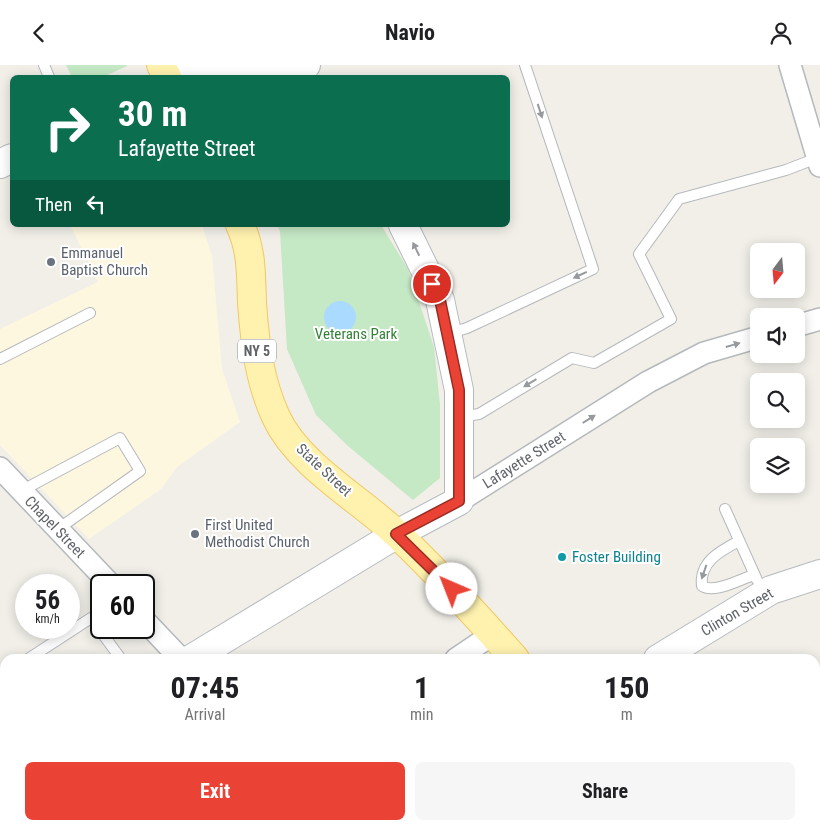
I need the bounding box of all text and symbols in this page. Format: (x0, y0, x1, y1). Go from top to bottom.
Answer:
icon: back (25, 19, 53, 47)
icon: person (767, 19, 795, 47)
text: Navio (385, 20, 435, 45)
text: 30 m (118, 94, 187, 135)
icon: right (35, 95, 100, 160)
one-way arrow (537, 104, 544, 119)
text: Lafayette Street (118, 136, 256, 161)
icon: left (82, 190, 110, 218)
text: Then (35, 193, 72, 216)
one-way arrow (412, 242, 420, 257)
north arrow (750, 243, 805, 297)
map controls (750, 243, 805, 493)
place label: Emmanuel Baptist Church (61, 244, 148, 279)
marker: Emmanuel Baptist Church (45, 256, 57, 268)
pin (411, 263, 453, 305)
icon: arrive (418, 270, 446, 298)
one-way arrow (573, 271, 587, 279)
button: sound (750, 308, 805, 363)
park label: Veterans Park (315, 325, 397, 343)
road number: NY 5 (238, 339, 276, 363)
one-way arrow (725, 340, 740, 348)
button: search (750, 373, 805, 428)
one-way arrow (523, 379, 536, 388)
one-way arrow (583, 414, 596, 424)
street label: Lafayette Street (479, 428, 569, 492)
button: layers (750, 438, 805, 493)
street label: State Street (292, 440, 356, 500)
street label: Chapel Street (21, 492, 89, 562)
place label: First United Methodist Church (205, 516, 310, 551)
marker: First United Methodist Church (189, 528, 201, 540)
place label: Foster Building (572, 548, 661, 566)
marker: Foster Building (556, 551, 568, 563)
position arrow (425, 562, 477, 614)
one-way arrow (700, 565, 708, 580)
speed limit sign: 60 (90, 574, 155, 639)
street label: Clinton Street (698, 584, 776, 640)
text: 56 (35, 586, 60, 615)
text: km/h (35, 612, 60, 626)
text: 07:45 (171, 670, 239, 705)
text: 1 (414, 670, 429, 705)
text: 150 (604, 670, 649, 705)
text: Arrival (185, 705, 225, 724)
text: min (410, 705, 433, 724)
text: m (621, 705, 633, 724)
button: Exit (25, 762, 405, 820)
button: Share (415, 762, 795, 820)

